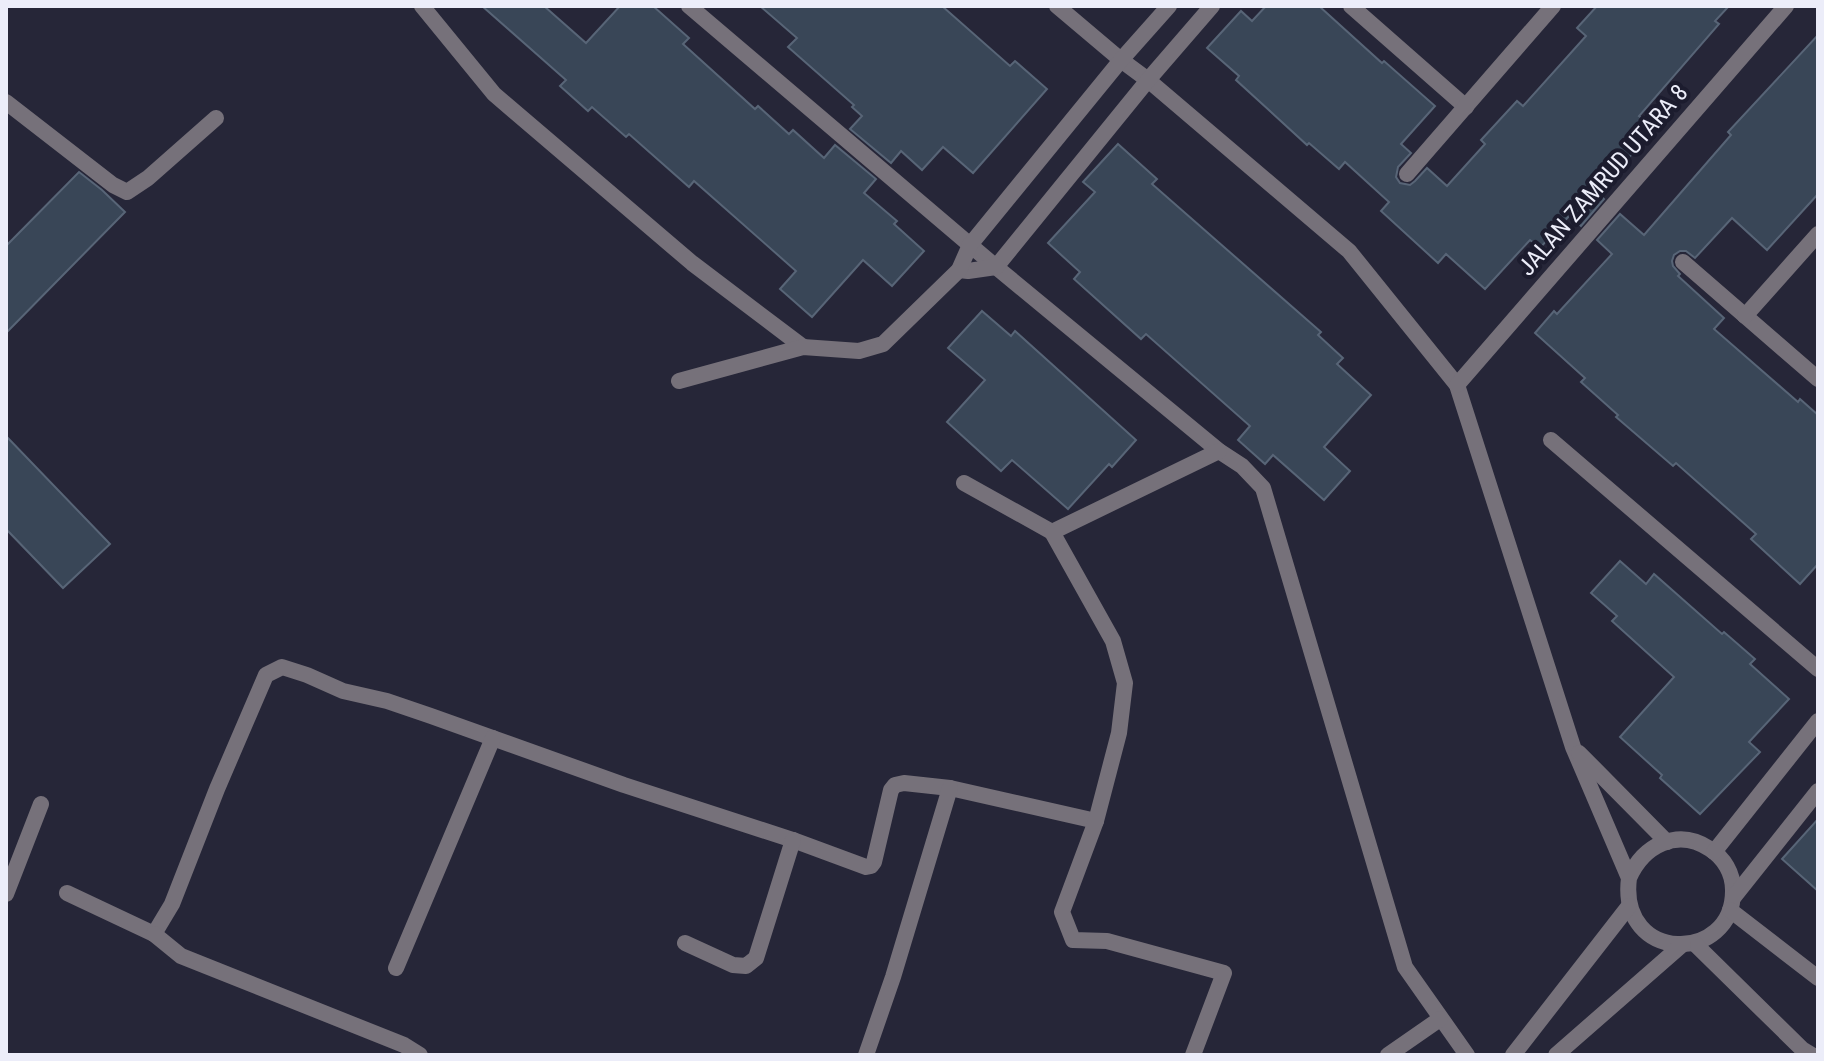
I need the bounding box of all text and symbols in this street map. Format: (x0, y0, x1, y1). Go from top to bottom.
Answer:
street label: JALAN ZAMRUD UTARA 8 (1512, 79, 1694, 281)

